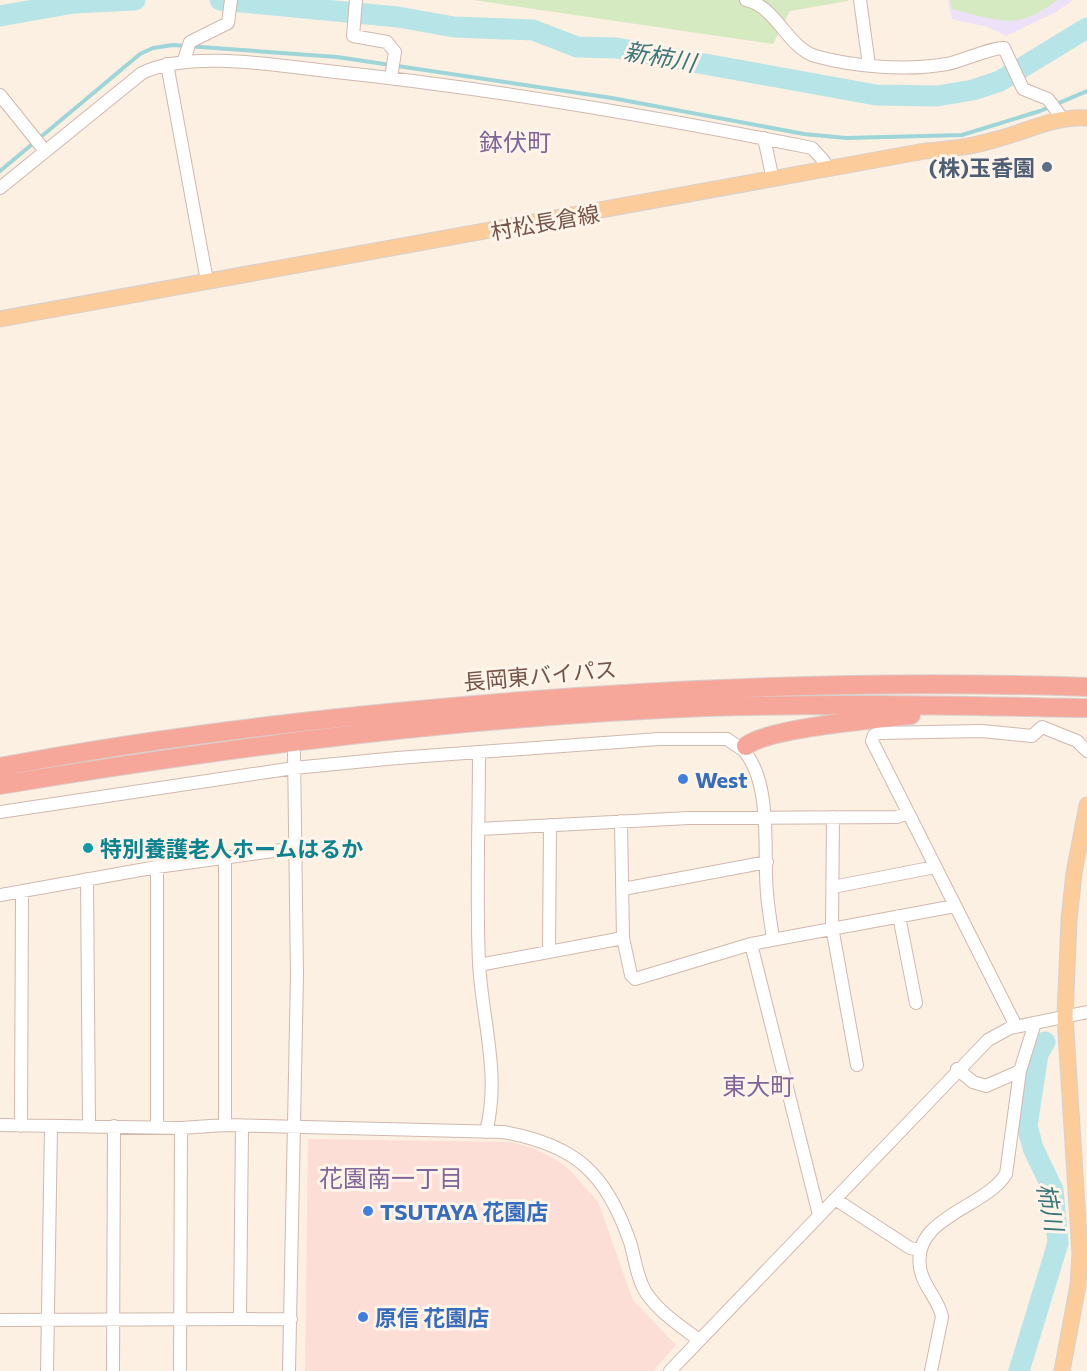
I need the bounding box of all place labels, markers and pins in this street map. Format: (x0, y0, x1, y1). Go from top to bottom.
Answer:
place label: (株)玉香園 (929, 154, 1035, 181)
marker: (株)玉香園 (1040, 160, 1054, 174)
place label: West (695, 766, 748, 793)
marker: West (676, 772, 690, 786)
place label: 特別養護老人ホームはるか (100, 835, 363, 862)
marker: 特別養護老人ホームはるか (81, 841, 95, 855)
place label: TSUTAYA 花園店 (380, 1198, 548, 1225)
marker: TSUTAYA 花園店 (361, 1204, 375, 1218)
place label: 原信 花園店 (375, 1304, 489, 1331)
marker: 原信 花園店 (356, 1310, 370, 1324)

